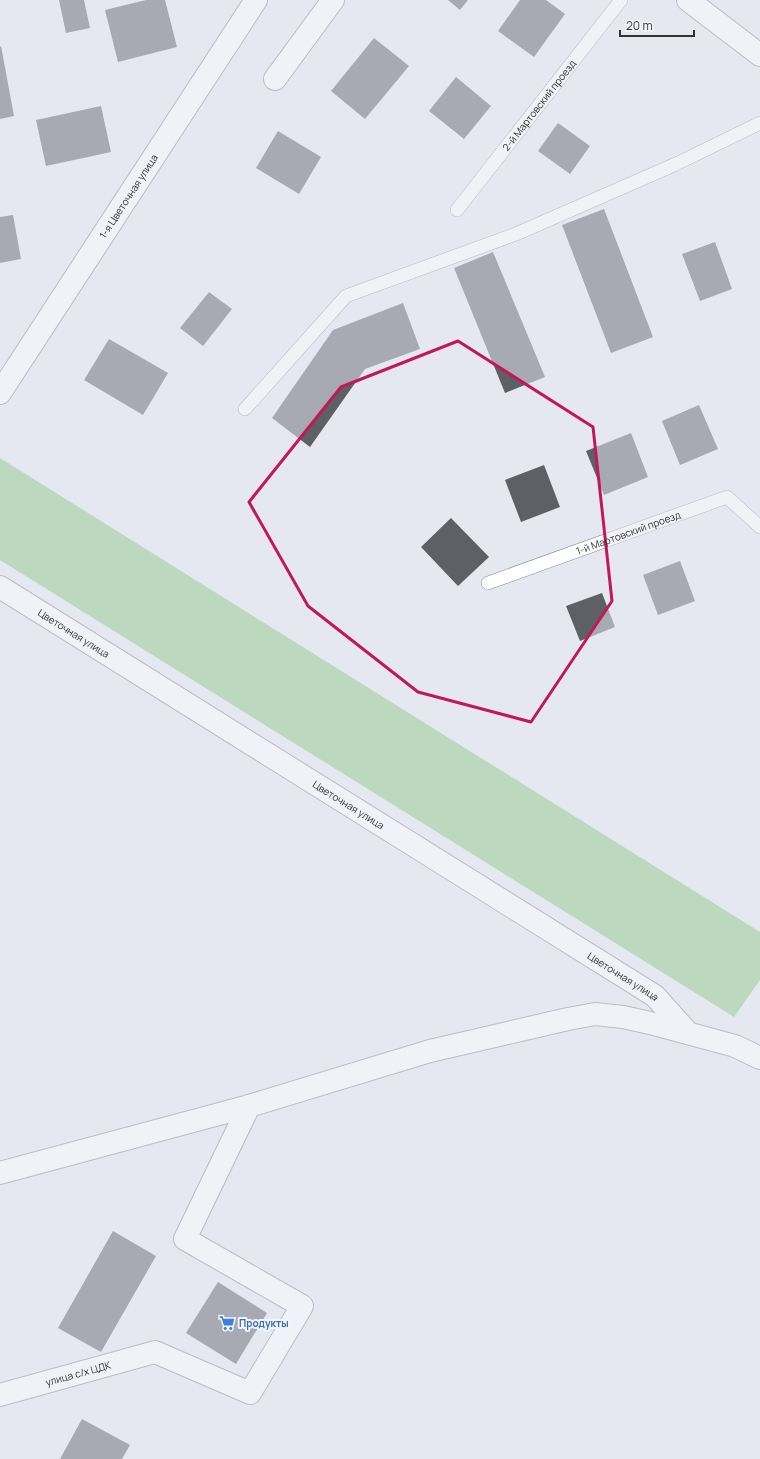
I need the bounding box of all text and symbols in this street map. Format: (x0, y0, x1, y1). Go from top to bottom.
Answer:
scale bar (620, 12, 694, 38)
text: 20 m (626, 17, 653, 34)
street label: 2-й Мартовский проезд (499, 57, 579, 154)
street label: 1-я Цветочная улица (96, 151, 161, 241)
street label: 1-й Мартовский проезд (574, 507, 682, 558)
street label: Цветочная улица (35, 605, 112, 661)
street label: Цветочная улица (310, 777, 387, 832)
street label: Цветочная улица (585, 949, 663, 1003)
supermarket icon: Продукты (218, 1314, 236, 1332)
place label: Продукты (239, 1316, 289, 1330)
street label: улица с/х ЦДК (44, 1358, 112, 1389)

